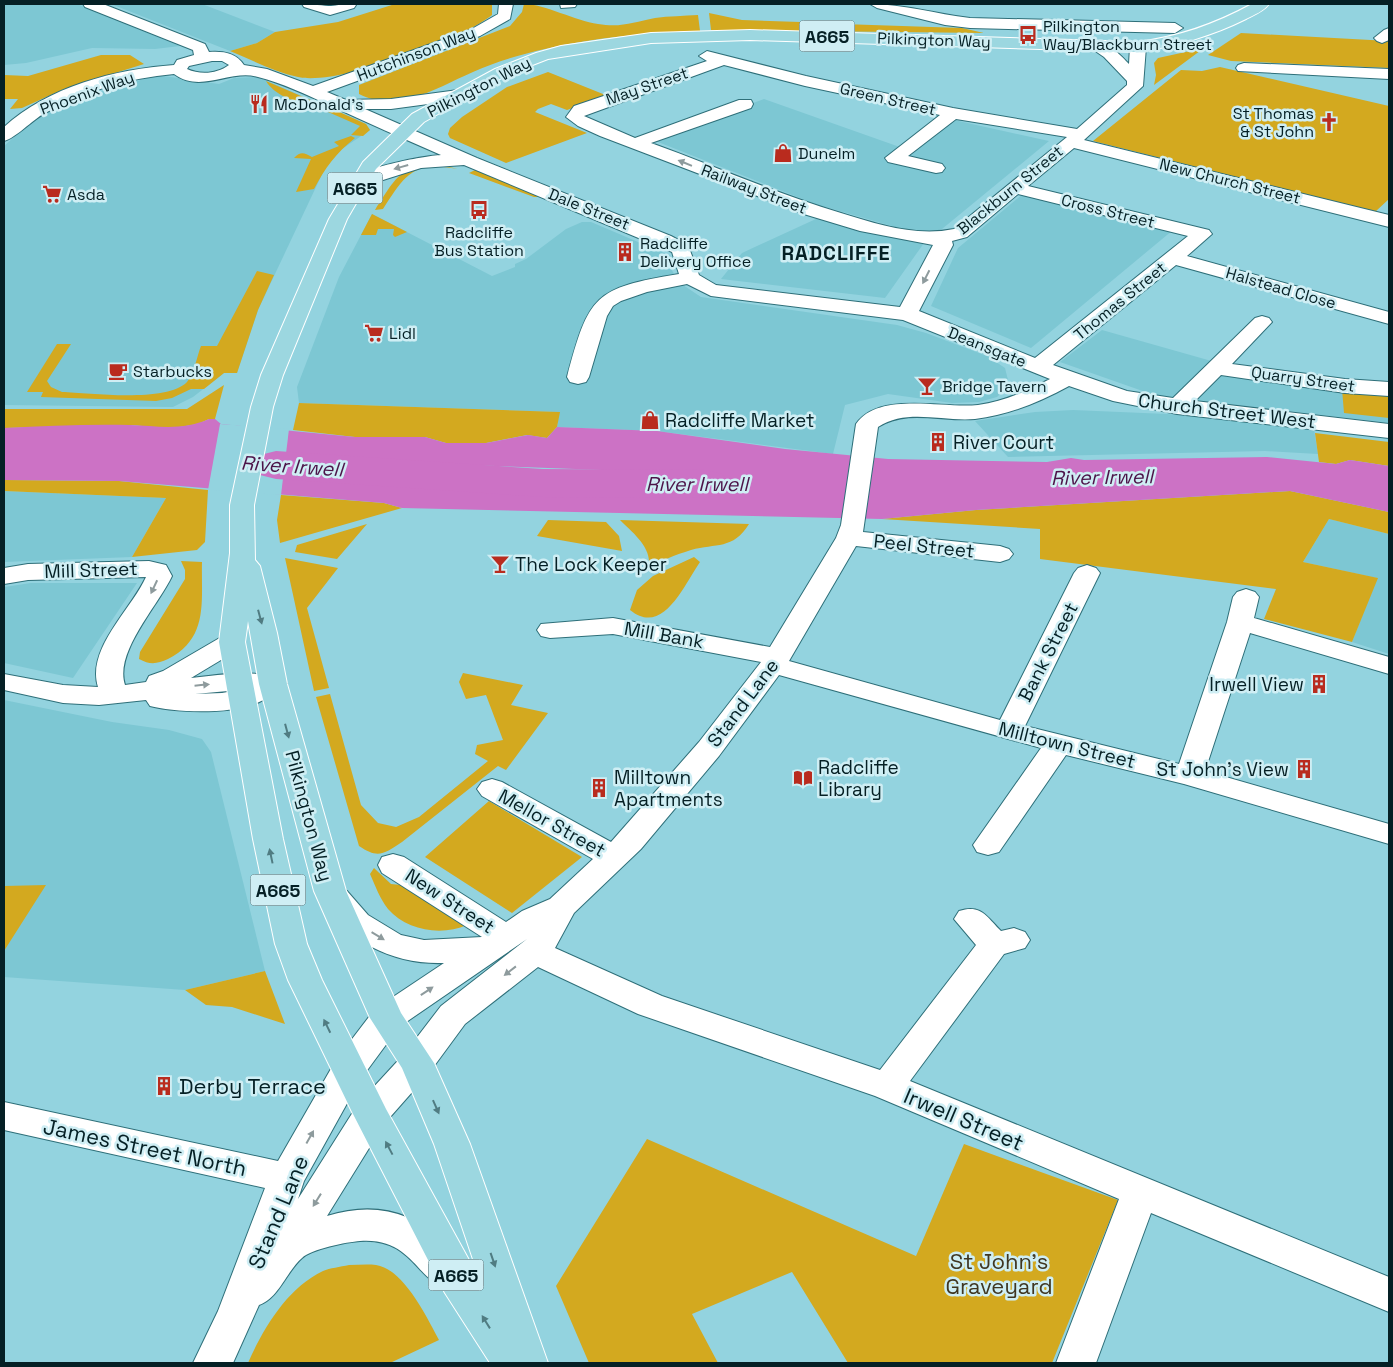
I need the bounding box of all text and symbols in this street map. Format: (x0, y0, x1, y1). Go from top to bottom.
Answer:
place label: Pilkington Way/Blackburn Street (1043, 16, 1212, 55)
road number: A665 (800, 20, 854, 52)
street label: Hutchinson Way (354, 22, 478, 86)
bus stop icon: Pilkington Way/Blackburn Street (1017, 24, 1039, 46)
street label: Pilkington Way (877, 28, 991, 52)
street label: Pilkington Way (424, 52, 534, 122)
street label: May Street (603, 62, 691, 110)
street label: Phoenix Way (37, 66, 137, 120)
street label: Green Street (838, 78, 938, 120)
restaurant icon: McDonald's (248, 93, 270, 115)
place label: McDonald's (274, 94, 364, 115)
place label: St Thomas & St John (1233, 103, 1314, 142)
church icon: St Thomas & St John (1318, 111, 1340, 133)
street label: Blackburn Street (953, 141, 1067, 239)
shop icon: Dunelm (772, 142, 794, 164)
place label: Dunelm (798, 143, 855, 164)
street label: New Church Street (1157, 153, 1303, 209)
one-way arrow (677, 159, 692, 167)
street label: Railway Street (698, 159, 810, 219)
one-way arrow (393, 163, 408, 171)
road number: A665 (328, 172, 382, 204)
supermarket icon: Asda (41, 183, 63, 205)
street label: Dale Street (545, 183, 633, 235)
place label: Asda (67, 184, 105, 205)
street label: Cross Street (1059, 189, 1157, 233)
bus stop icon: Radcliffe Bus Station (468, 199, 490, 221)
place label: Radcliffe Bus Station (434, 222, 524, 261)
place label: Radcliffe Delivery Office (640, 233, 751, 272)
district label: RADCLIFFE (781, 240, 891, 266)
building icon: Radcliffe Delivery Office (614, 241, 636, 263)
street label: Thomas Street (1069, 257, 1171, 345)
street label: Halstead Close (1223, 262, 1339, 314)
one-way arrow (922, 270, 930, 284)
supermarket icon: Lidl (363, 322, 385, 344)
street label: Deansgate (945, 322, 1029, 372)
place label: Lidl (389, 323, 416, 344)
cafe icon: Starbucks (107, 360, 129, 382)
place label: Starbucks (133, 361, 212, 382)
street label: Quarry Street (1250, 361, 1356, 397)
bar icon: Bridge Tavern (916, 375, 938, 397)
place label: Bridge Tavern (942, 376, 1047, 397)
street label: Church Street West (1137, 388, 1317, 434)
place label: Radcliffe Market (665, 408, 815, 433)
shop icon: Radcliffe Market (639, 409, 661, 431)
place label: River Court (953, 430, 1054, 455)
building icon: River Court (927, 431, 949, 453)
water label: River Irwell (240, 449, 346, 483)
water label: River Irwell (1051, 463, 1155, 491)
water label: River Irwell (646, 471, 750, 497)
street label: Peel Street (872, 528, 976, 564)
place label: The Lock Keeper (515, 552, 667, 577)
bar icon: The Lock Keeper (489, 553, 511, 575)
street label: Mill Street (44, 556, 138, 584)
one-way arrow (150, 580, 158, 594)
street label: Bank Street (1012, 598, 1084, 706)
one-way arrow (256, 609, 264, 624)
street label: Mill Bank (622, 616, 706, 654)
street label: Stand Lane (702, 654, 784, 752)
place label: Irwell View (1209, 672, 1304, 697)
building icon: Irwell View (1308, 673, 1330, 695)
one-way arrow (195, 680, 211, 688)
street label: Milltown Street (996, 716, 1138, 774)
one-way arrow (283, 724, 291, 739)
street label: Pilkington Way (279, 748, 339, 884)
place label: Radcliffe Library (818, 755, 899, 802)
place label: St John's View (1156, 757, 1289, 782)
building icon: St John's View (1293, 758, 1315, 780)
place label: Milltown Apartments (614, 765, 723, 812)
library icon: Radcliffe Library (792, 767, 814, 789)
building icon: Milltown Apartments (588, 777, 610, 799)
street label: Mellor Street (494, 783, 610, 863)
one-way arrow (267, 848, 275, 863)
street label: New Street (400, 863, 500, 939)
road number: A665 (250, 874, 306, 906)
one-way arrow (371, 931, 384, 940)
one-way arrow (504, 966, 517, 977)
one-way arrow (421, 986, 434, 996)
one-way arrow (323, 1019, 331, 1033)
place label: Derby Terrace (179, 1072, 326, 1100)
building icon: Derby Terrace (153, 1075, 175, 1097)
street label: Irwell Street (900, 1081, 1028, 1157)
one-way arrow (433, 1100, 441, 1114)
street label: James Street North (41, 1112, 249, 1182)
one-way arrow (306, 1130, 315, 1144)
one-way arrow (385, 1141, 393, 1156)
street label: Stand Lane (242, 1151, 314, 1273)
one-way arrow (312, 1194, 322, 1207)
park label: St John's Graveyard (945, 1247, 1053, 1300)
one-way arrow (489, 1253, 497, 1268)
road number: A665 (428, 1260, 484, 1290)
one-way arrow (481, 1315, 491, 1329)

